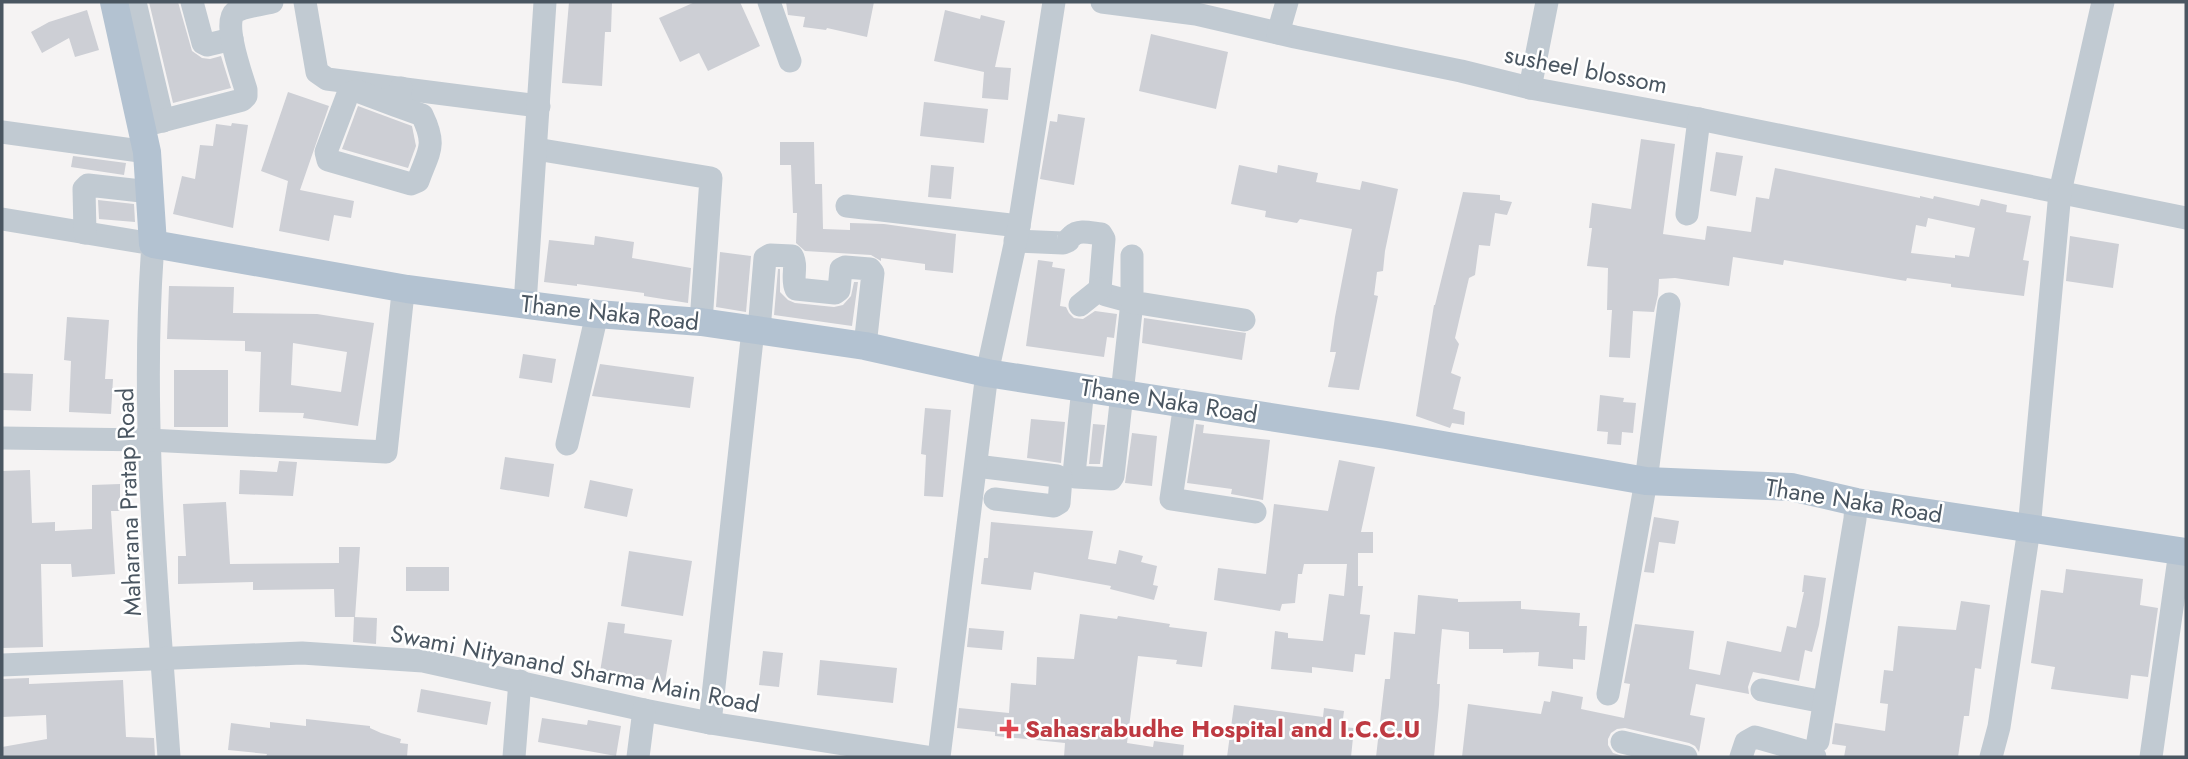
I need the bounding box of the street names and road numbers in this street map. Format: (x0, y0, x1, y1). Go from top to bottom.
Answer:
street label: susheel blossom (1502, 37, 1671, 102)
street label: Thane Naka Road (519, 286, 701, 339)
street label: Thane Naka Road (1078, 369, 1260, 432)
street label: Maharana Pratap Road (107, 387, 150, 617)
street label: Thane Naka Road (1763, 469, 1945, 532)
street label: Swami Nityanand Sharma Main Road (388, 616, 763, 721)

